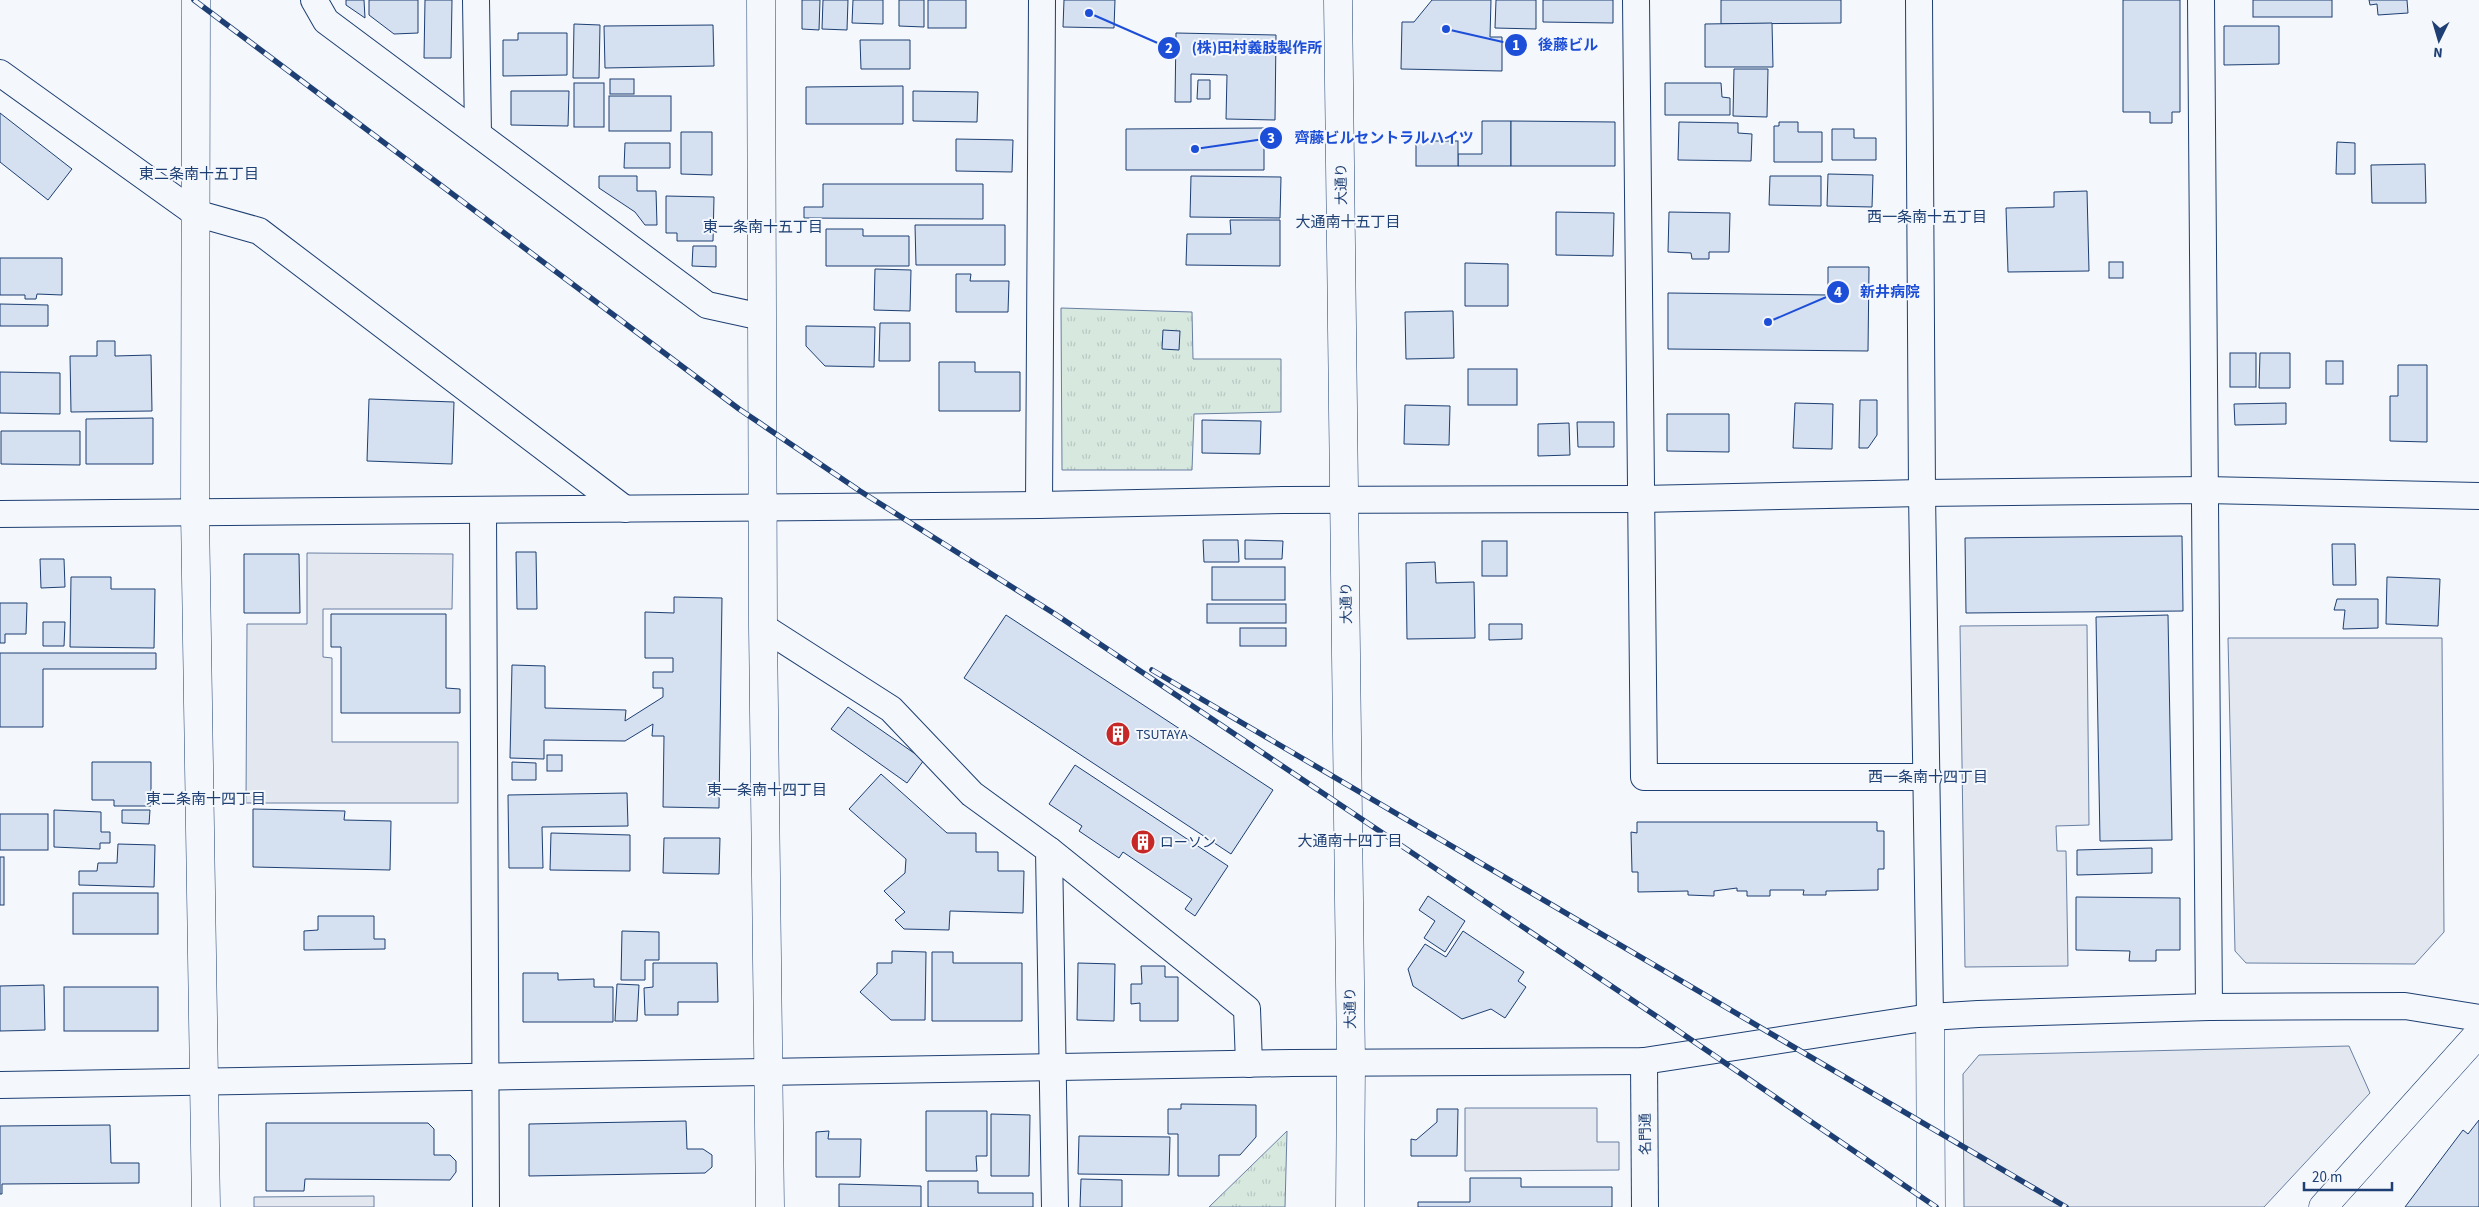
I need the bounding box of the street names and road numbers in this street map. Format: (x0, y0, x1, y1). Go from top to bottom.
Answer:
street label: 大通り (1332, 163, 1352, 205)
street label: 大通り (1337, 582, 1357, 624)
street label: 大通り (1341, 987, 1361, 1029)
street label: 名門通 (1636, 1113, 1656, 1155)

